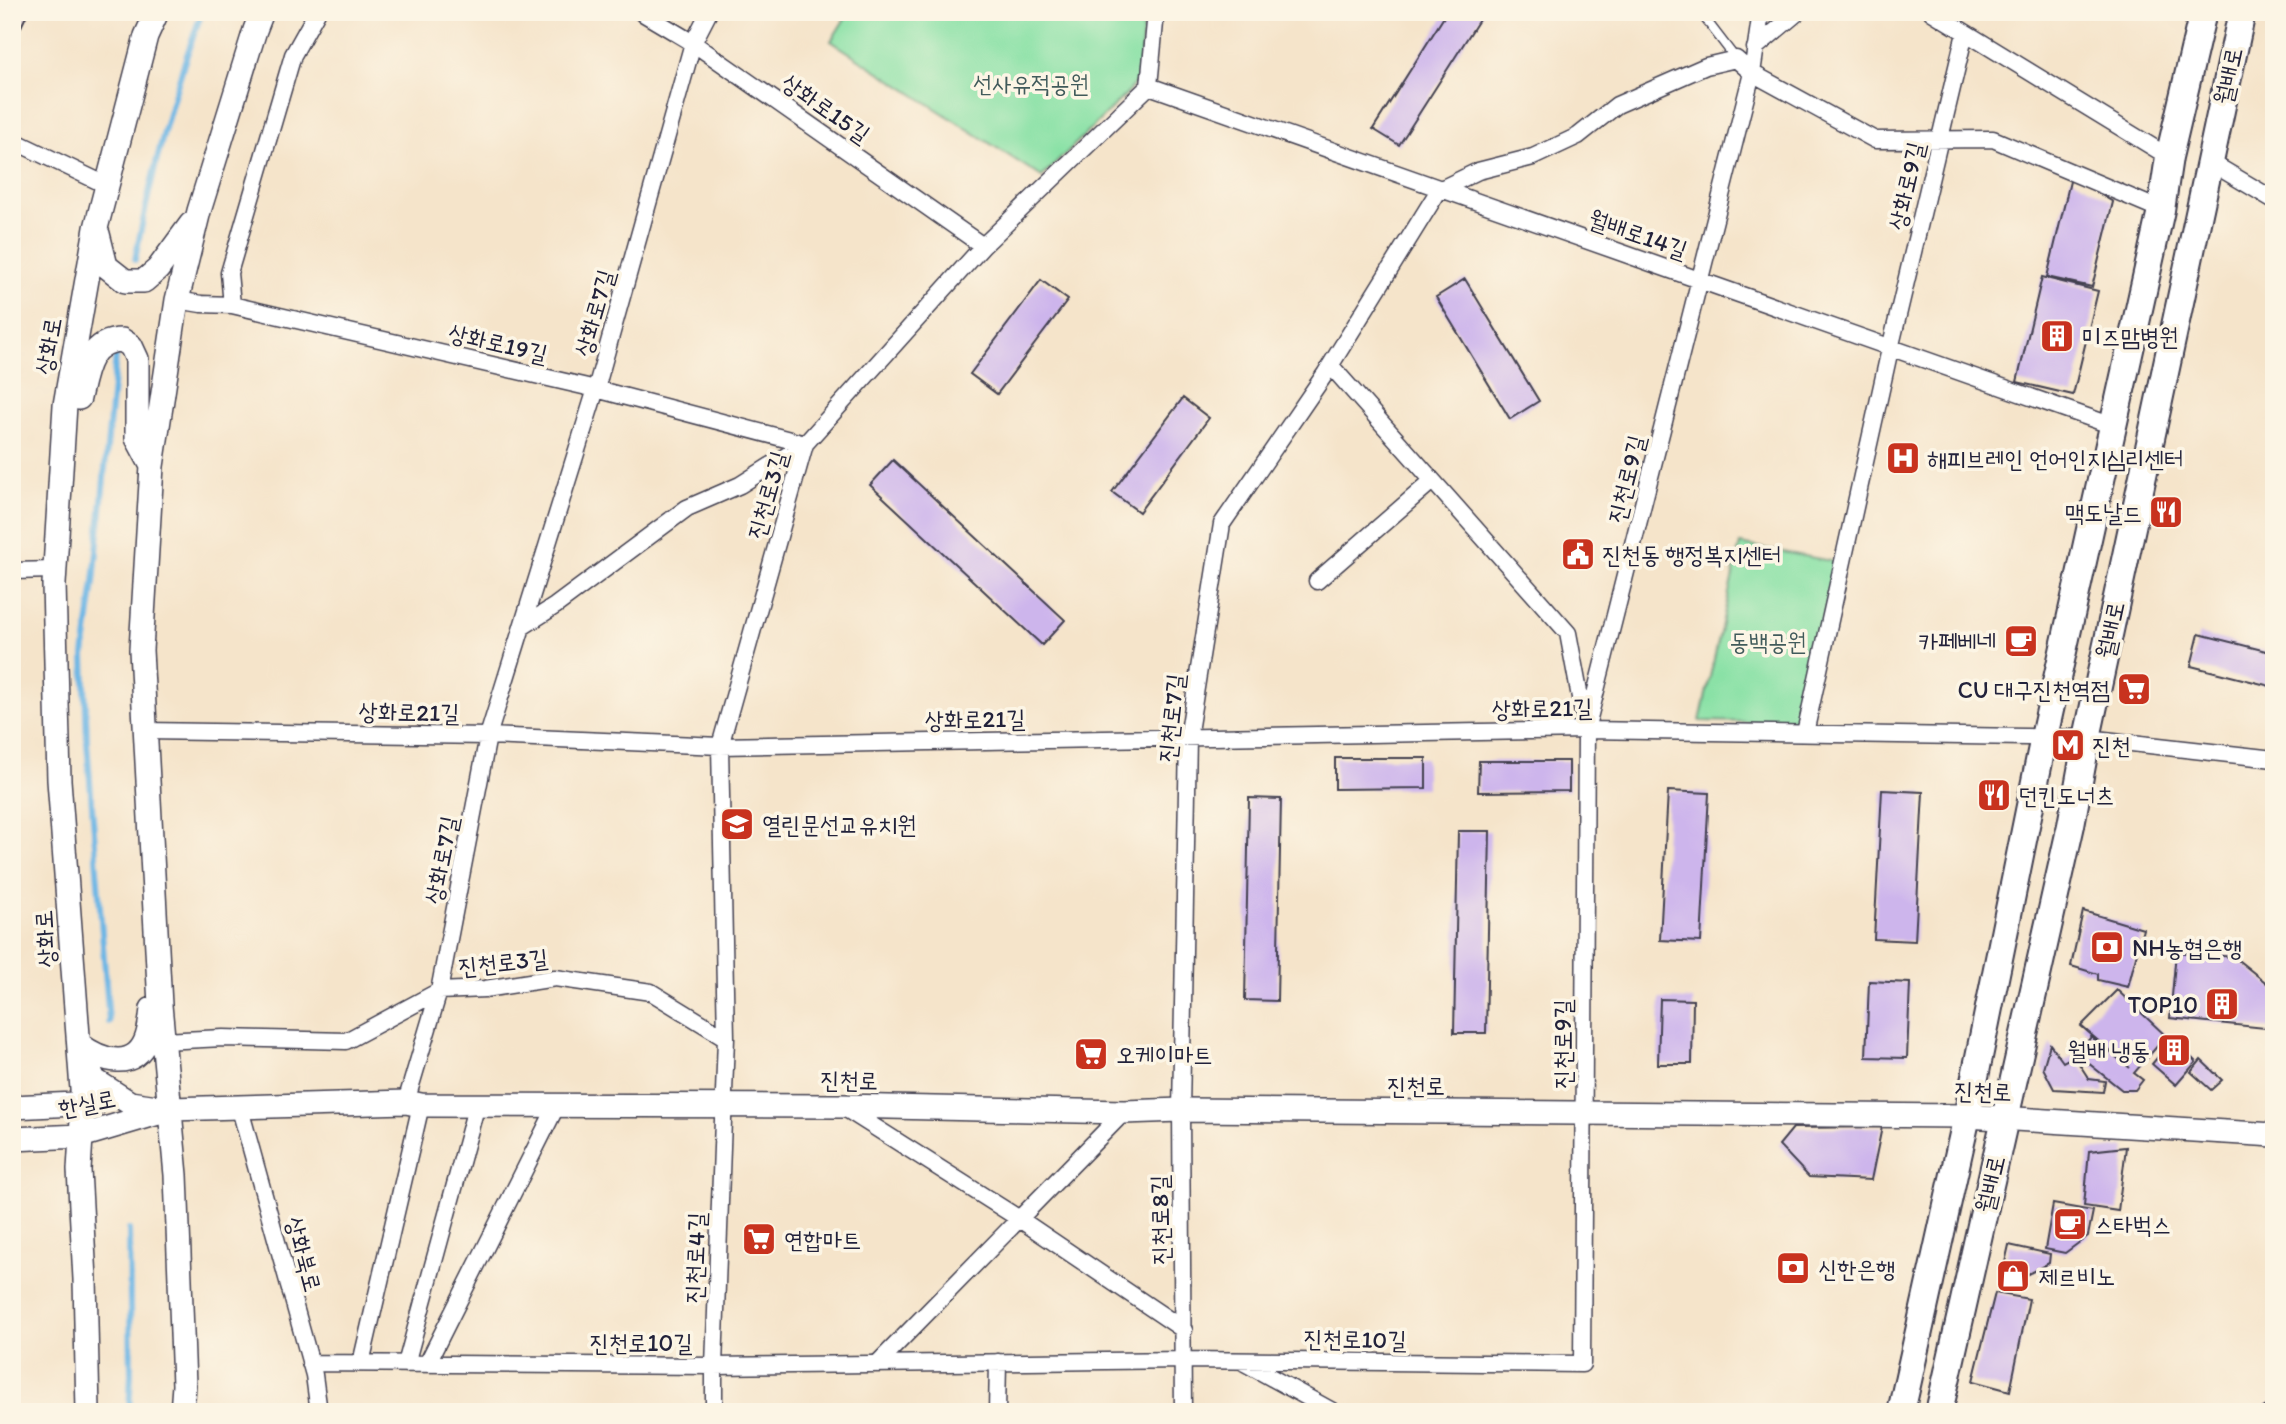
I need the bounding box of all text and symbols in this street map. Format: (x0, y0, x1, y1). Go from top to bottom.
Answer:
street label: 월배로 (2208, 45, 2248, 107)
street label: 상화로15길 (776, 67, 876, 149)
park label: 선사유적공원 (973, 69, 1089, 98)
street label: 상화로9길 (1882, 139, 1930, 233)
street label: 월배로14길 (1585, 204, 1691, 264)
street label: 상화로7길 (568, 266, 620, 360)
street label: 상화로 (29, 315, 67, 377)
building icon: 미즈맘병원 (2038, 317, 2076, 355)
street label: 상화로19길 (446, 318, 550, 368)
place label: 미즈맘병원 (2082, 322, 2179, 351)
street label: 진천로9길 (1601, 432, 1651, 526)
hospital icon: 해피브레인 언어인지심리센터 (1884, 439, 1922, 477)
place label: 해피브레인 언어인지심리센터 (1927, 444, 2183, 473)
street label: 진천로3길 (741, 448, 793, 542)
restaurant icon: 맥도날드 (2147, 493, 2185, 531)
place label: 맥도날드 (2065, 498, 2142, 527)
public building icon: 진천동 행정복지센터 (1559, 535, 1597, 573)
place label: 진천동 행정복지센터 (1602, 540, 1781, 569)
street label: 월배로 (2090, 599, 2130, 661)
cafe icon: 카페베네 (2002, 622, 2040, 660)
park label: 동백공원 (1729, 627, 1807, 656)
place label: 카페베네 (1919, 627, 1996, 656)
supermarket icon: CU 대구진천역점 (2115, 670, 2153, 708)
street label: 진천로7길 (1152, 672, 1190, 764)
place label: CU 대구진천역점 (1957, 675, 2110, 704)
street label: 상화로21길 (1491, 693, 1593, 723)
street label: 상화로21길 (358, 697, 460, 727)
street label: 상화로21길 (924, 704, 1026, 734)
metro station icon: 진천 (2049, 726, 2087, 764)
place label: 진천 (2092, 731, 2131, 760)
restaurant icon: 던킨도너츠 (1975, 776, 2013, 814)
place label: 던킨도너츠 (2018, 781, 2115, 810)
school or university icon: 열린문선교유치원 (718, 805, 756, 843)
place label: 열린문선교유치원 (762, 810, 917, 839)
street label: 상화로7길 (418, 813, 464, 907)
street label: 상화로 (29, 909, 61, 969)
bank icon: NH농협은행 (2088, 928, 2126, 966)
place label: NH농협은행 (2132, 933, 2242, 962)
street label: 진천로3길 (457, 943, 549, 981)
building icon: TOP10 (2203, 985, 2241, 1023)
place label: TOP10 (2128, 990, 2198, 1019)
street label: 진천로9길 (1548, 999, 1577, 1089)
building icon: 월배 냉동 (2155, 1031, 2193, 1069)
supermarket icon: 오케이마트 (1072, 1035, 1110, 1073)
place label: 월배 냉동 (2067, 1036, 2150, 1065)
place label: 오케이마트 (1116, 1040, 1213, 1069)
street label: 진천로 (820, 1065, 878, 1095)
street label: 진천로 (1387, 1071, 1445, 1100)
street label: 진천로 (1954, 1075, 2012, 1107)
street label: 한실로 (56, 1083, 118, 1123)
street label: 월배로 (1969, 1153, 2011, 1215)
street label: 진천로8길 (1145, 1175, 1175, 1265)
cafe icon: 스타벅스 (2051, 1205, 2089, 1243)
place label: 스타벅스 (2094, 1210, 2171, 1239)
street label: 진천로4길 (679, 1212, 711, 1304)
street label: 상화북로 (280, 1213, 328, 1295)
supermarket icon: 연합마트 (740, 1220, 778, 1258)
place label: 연합마트 (784, 1225, 861, 1254)
bank icon: 신한은행 (1774, 1249, 1812, 1287)
place label: 신한은행 (1818, 1254, 1895, 1283)
shop icon: 제르비노 (1994, 1257, 2032, 1295)
place label: 제르비노 (2038, 1262, 2115, 1291)
street label: 진천로10길 (1303, 1324, 1407, 1354)
street label: 진천로10길 (589, 1328, 693, 1357)

